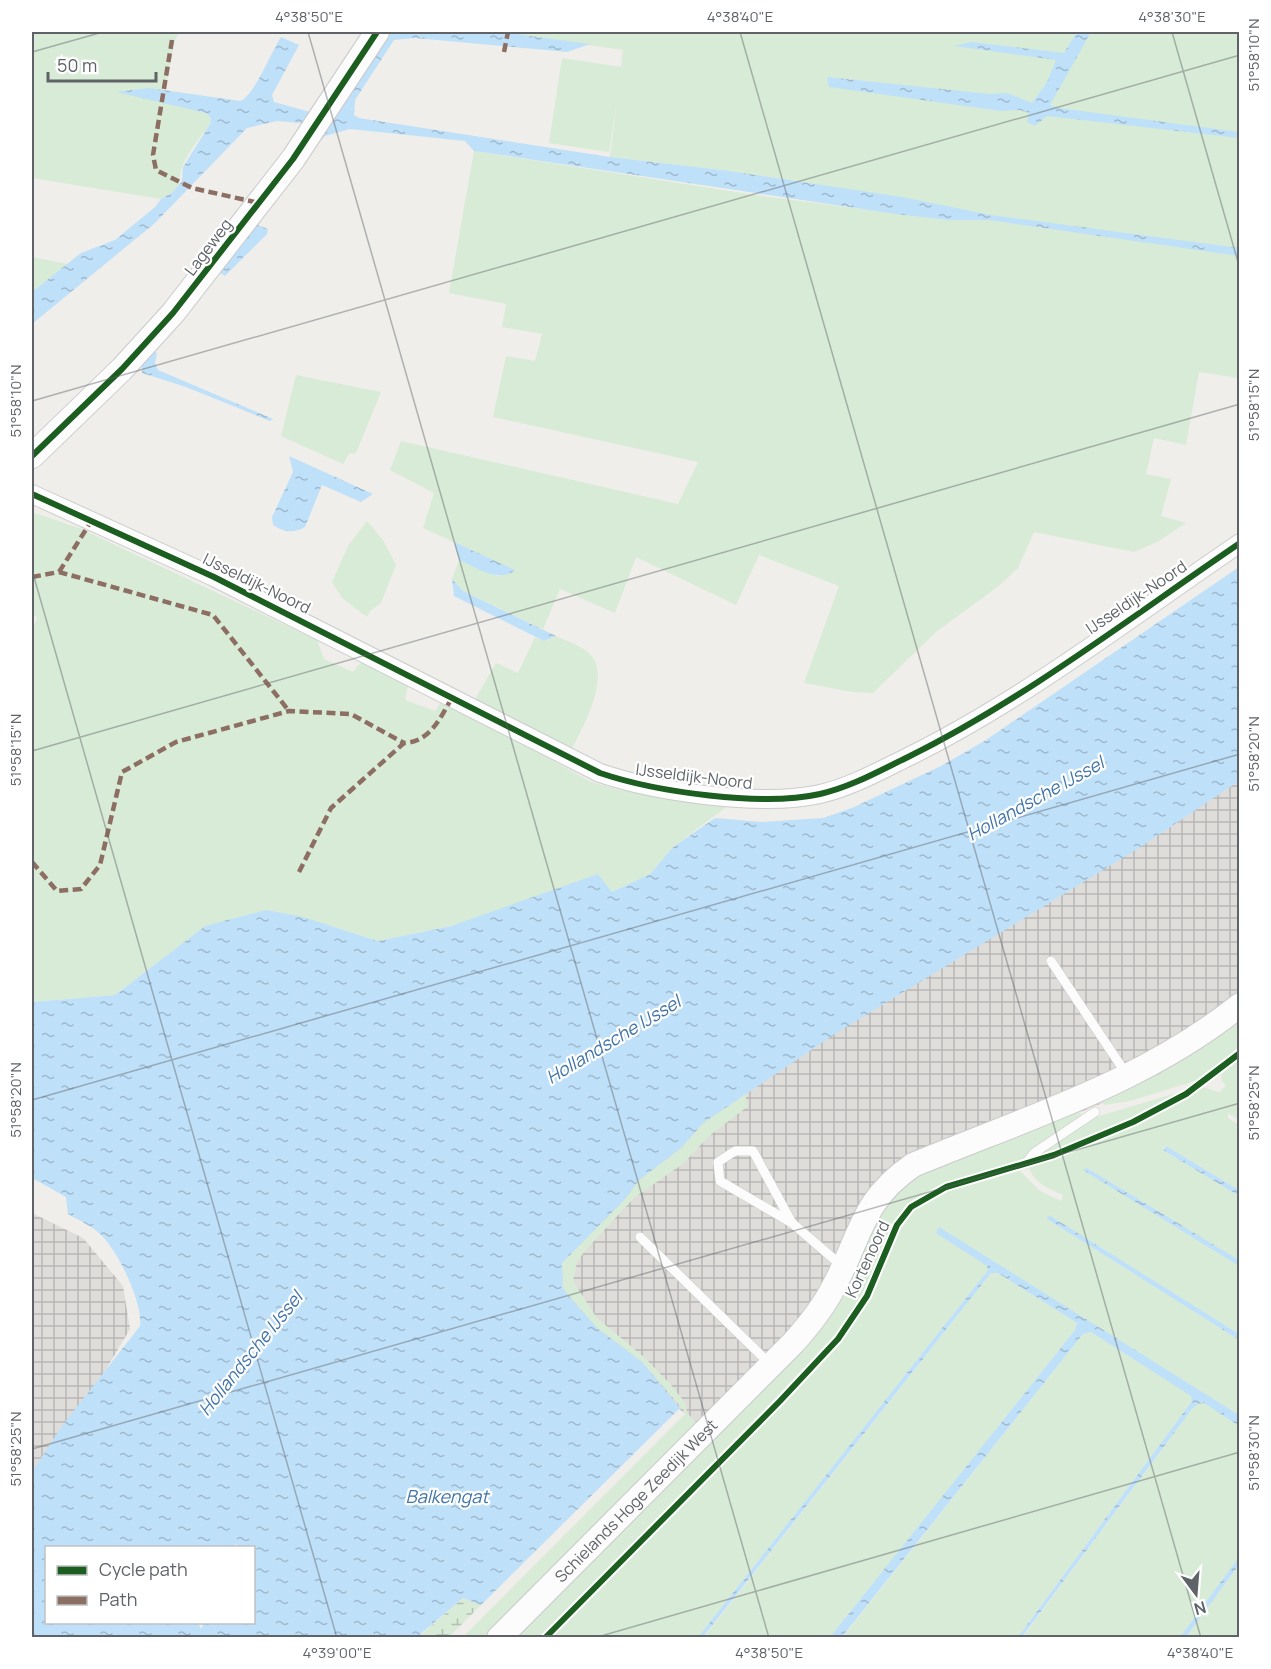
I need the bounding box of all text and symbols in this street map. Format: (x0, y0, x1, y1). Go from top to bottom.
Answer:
text: 4°38'50"E (275, 6, 343, 27)
text: 4°38'40"E (707, 6, 773, 27)
text: 4°38'30"E (1138, 6, 1206, 27)
text: 51°58'10"N (1243, 19, 1264, 91)
scale bar (48, 45, 156, 83)
text: 50 m (57, 53, 97, 77)
street label: Lageweg (179, 214, 237, 280)
text: 51°58'10"N (5, 365, 26, 437)
text: 51°58'15"N (1243, 369, 1264, 441)
street label: IJsseldijk-Noord (199, 547, 315, 619)
street label: IJsseldijk-Noord (1081, 555, 1191, 639)
text: 51°58'15"N (5, 714, 26, 786)
text: 51°58'20"N (1243, 716, 1264, 792)
water label: Hollandsche IJssel (962, 749, 1110, 846)
street label: IJsseldijk-Noord (634, 758, 754, 794)
water label: Hollandsche IJssel (541, 988, 687, 1089)
text: 51°58'20"N (5, 1062, 26, 1138)
text: 51°58'25"N (1243, 1065, 1264, 1141)
street label: Kortenoord (840, 1217, 894, 1301)
water label: Hollandsche IJssel (193, 1284, 309, 1420)
text: 51°58'25"N (5, 1411, 26, 1487)
street label: Schielands Hoge Zeedijk West (550, 1414, 722, 1587)
text: 51°58'30"N (1243, 1415, 1264, 1491)
water label: Balkengat (406, 1484, 490, 1508)
legend (45, 1546, 255, 1624)
text: Cycle path (99, 1557, 188, 1581)
north arrow (1166, 1564, 1226, 1624)
text: Path (99, 1587, 137, 1611)
text: N (1192, 1596, 1209, 1621)
text: 4°39'00"E (302, 1642, 372, 1663)
text: 4°38'50"E (735, 1642, 803, 1663)
text: 4°38'40"E (1167, 1642, 1233, 1663)

